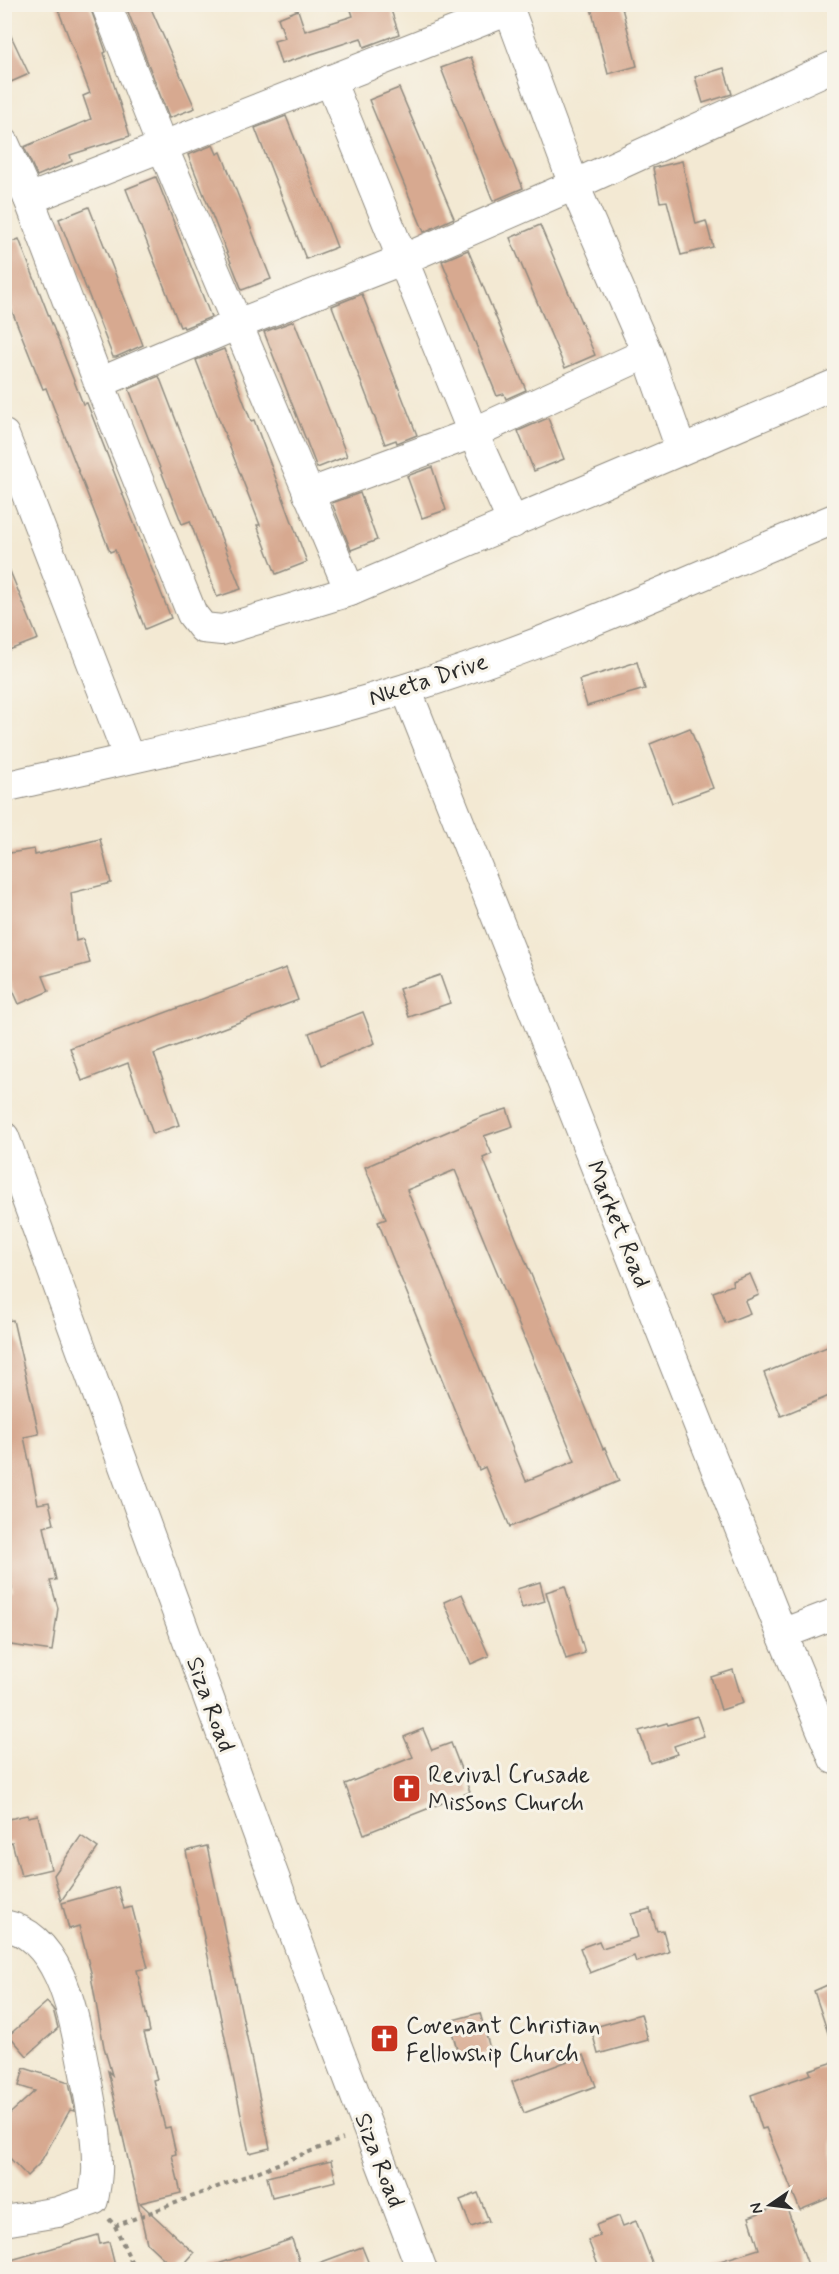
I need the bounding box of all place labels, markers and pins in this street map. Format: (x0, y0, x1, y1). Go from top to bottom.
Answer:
place label: Revival Crusade Missons Church (428, 1760, 590, 1819)
church icon: Revival Crusade Missons Church (391, 1772, 423, 1804)
place label: Covenant Christian Fellowship Church (406, 2011, 600, 2070)
church icon: Covenant Christian Fellowship Church (369, 2023, 401, 2055)

